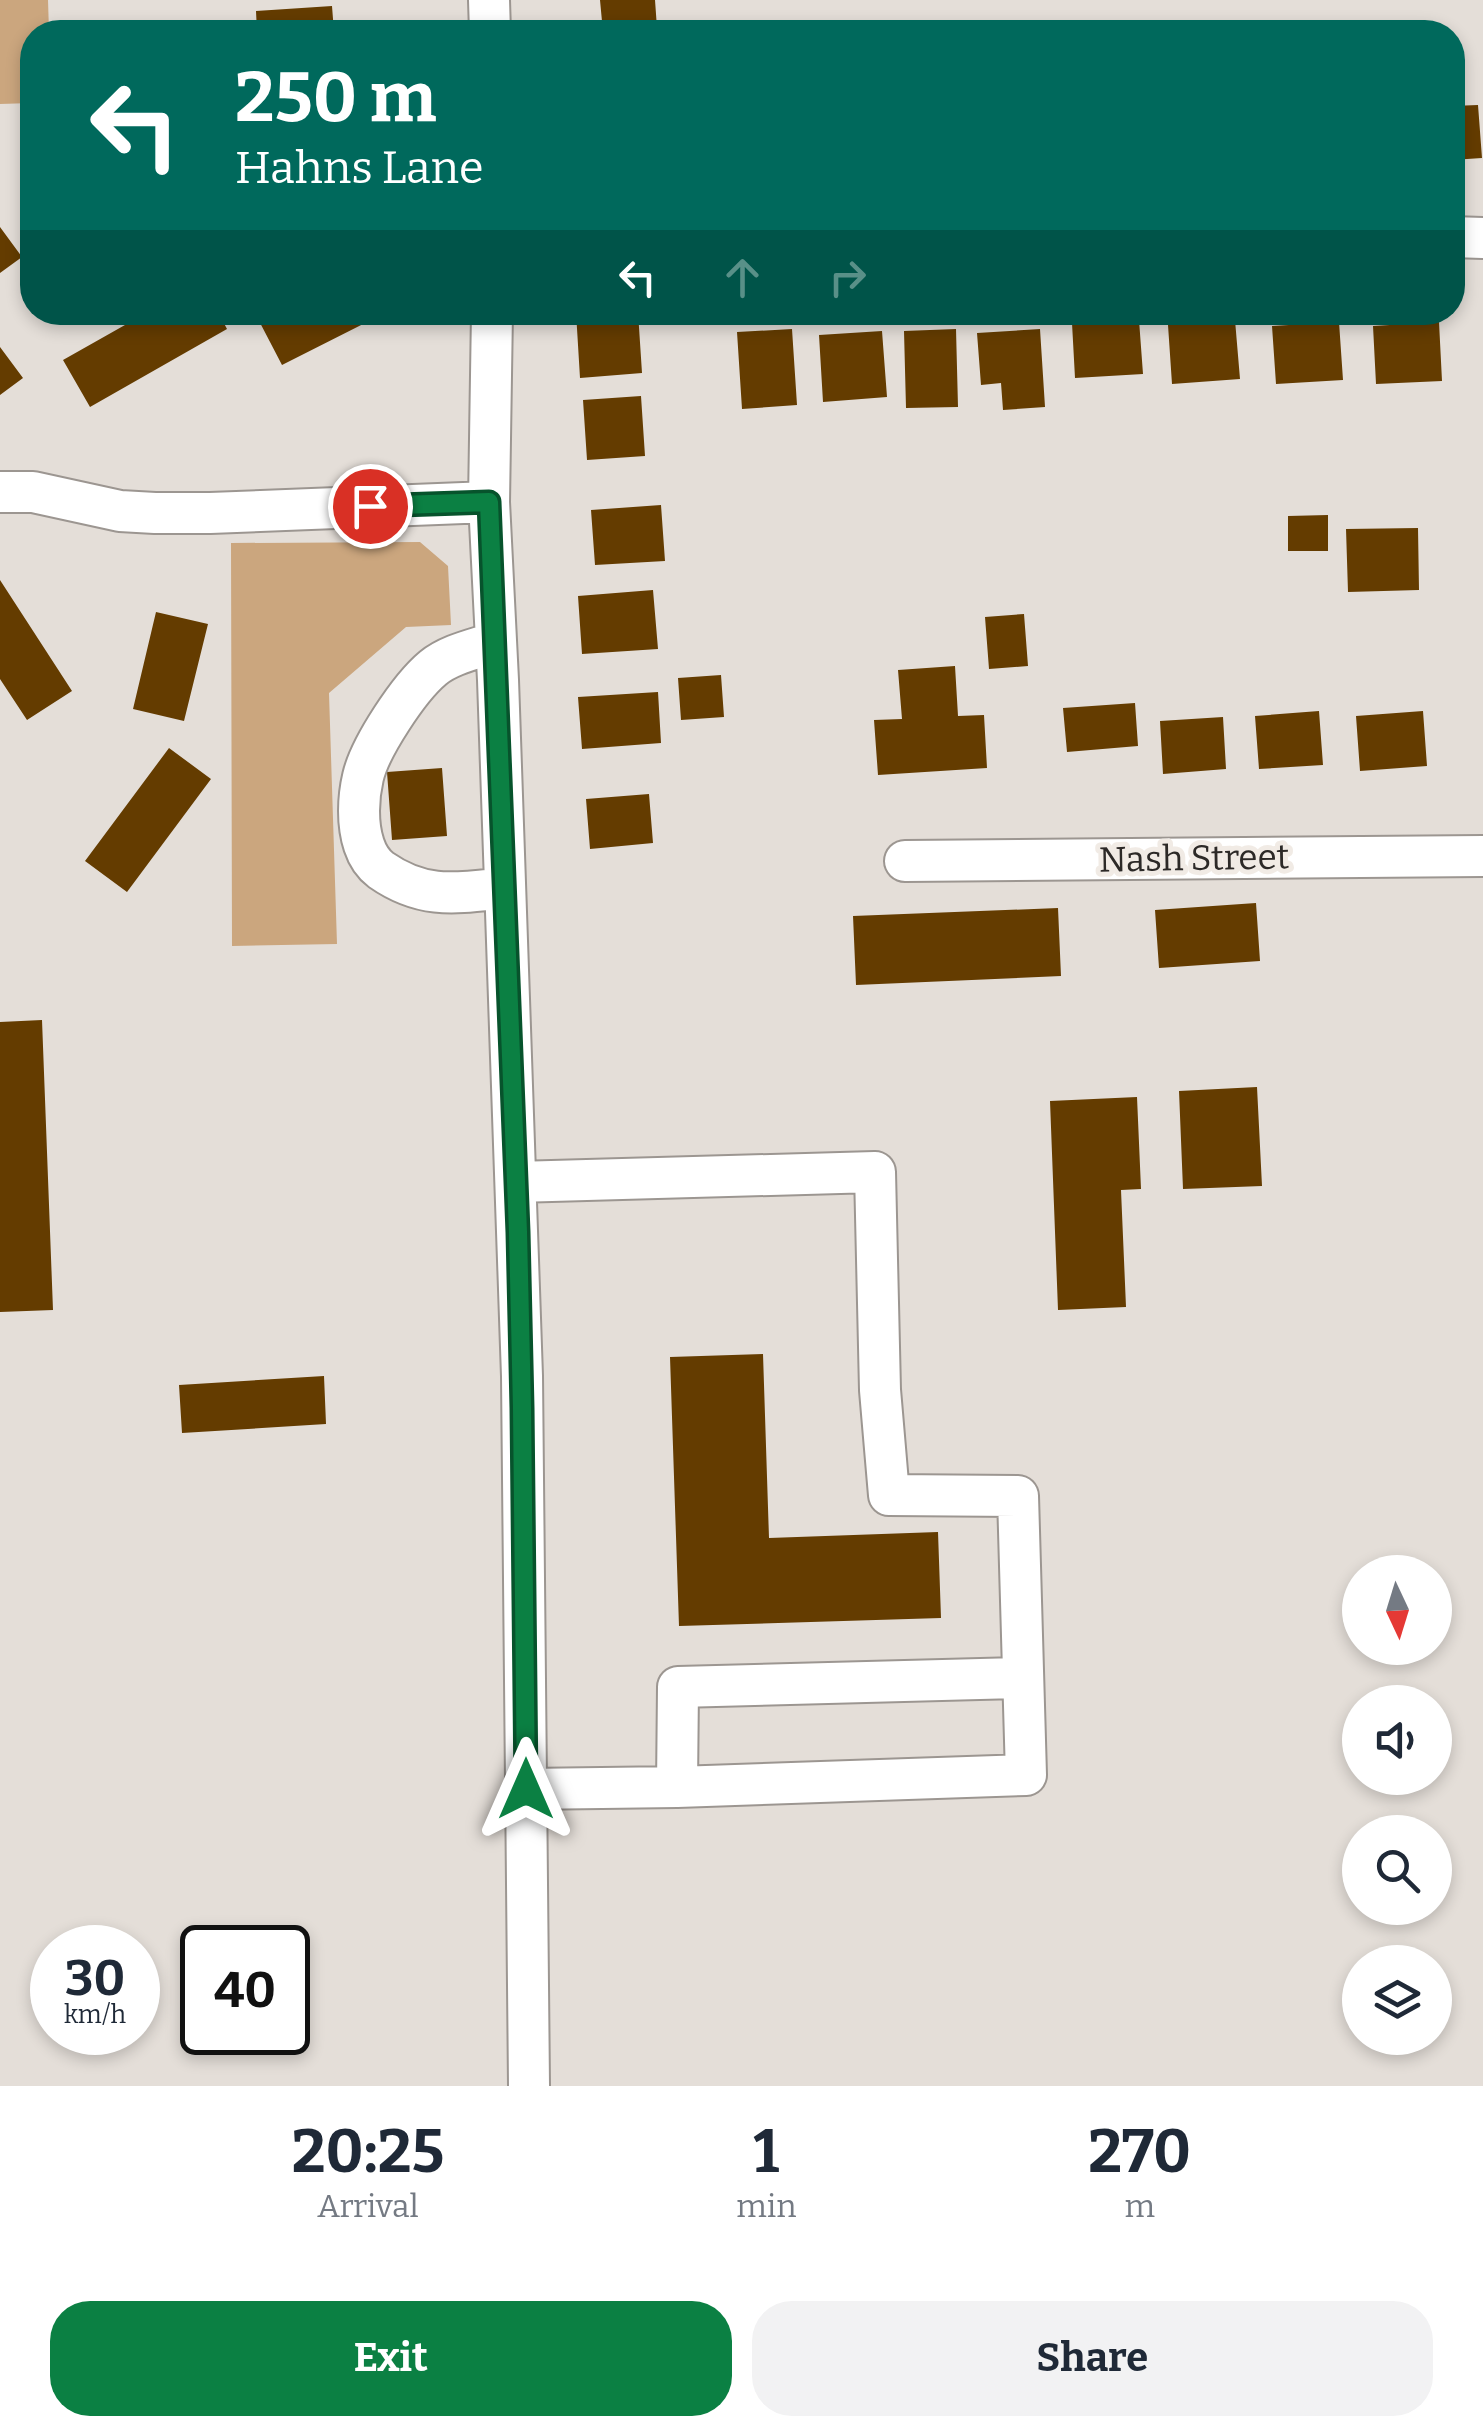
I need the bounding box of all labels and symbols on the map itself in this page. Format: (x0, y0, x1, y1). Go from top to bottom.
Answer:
pin (328, 464, 413, 549)
street label: Nash Street (1098, 835, 1290, 881)
north arrow (1342, 1555, 1452, 1665)
position arrow (474, 1737, 578, 1841)
speed limit sign: 40 (180, 1925, 310, 2055)

